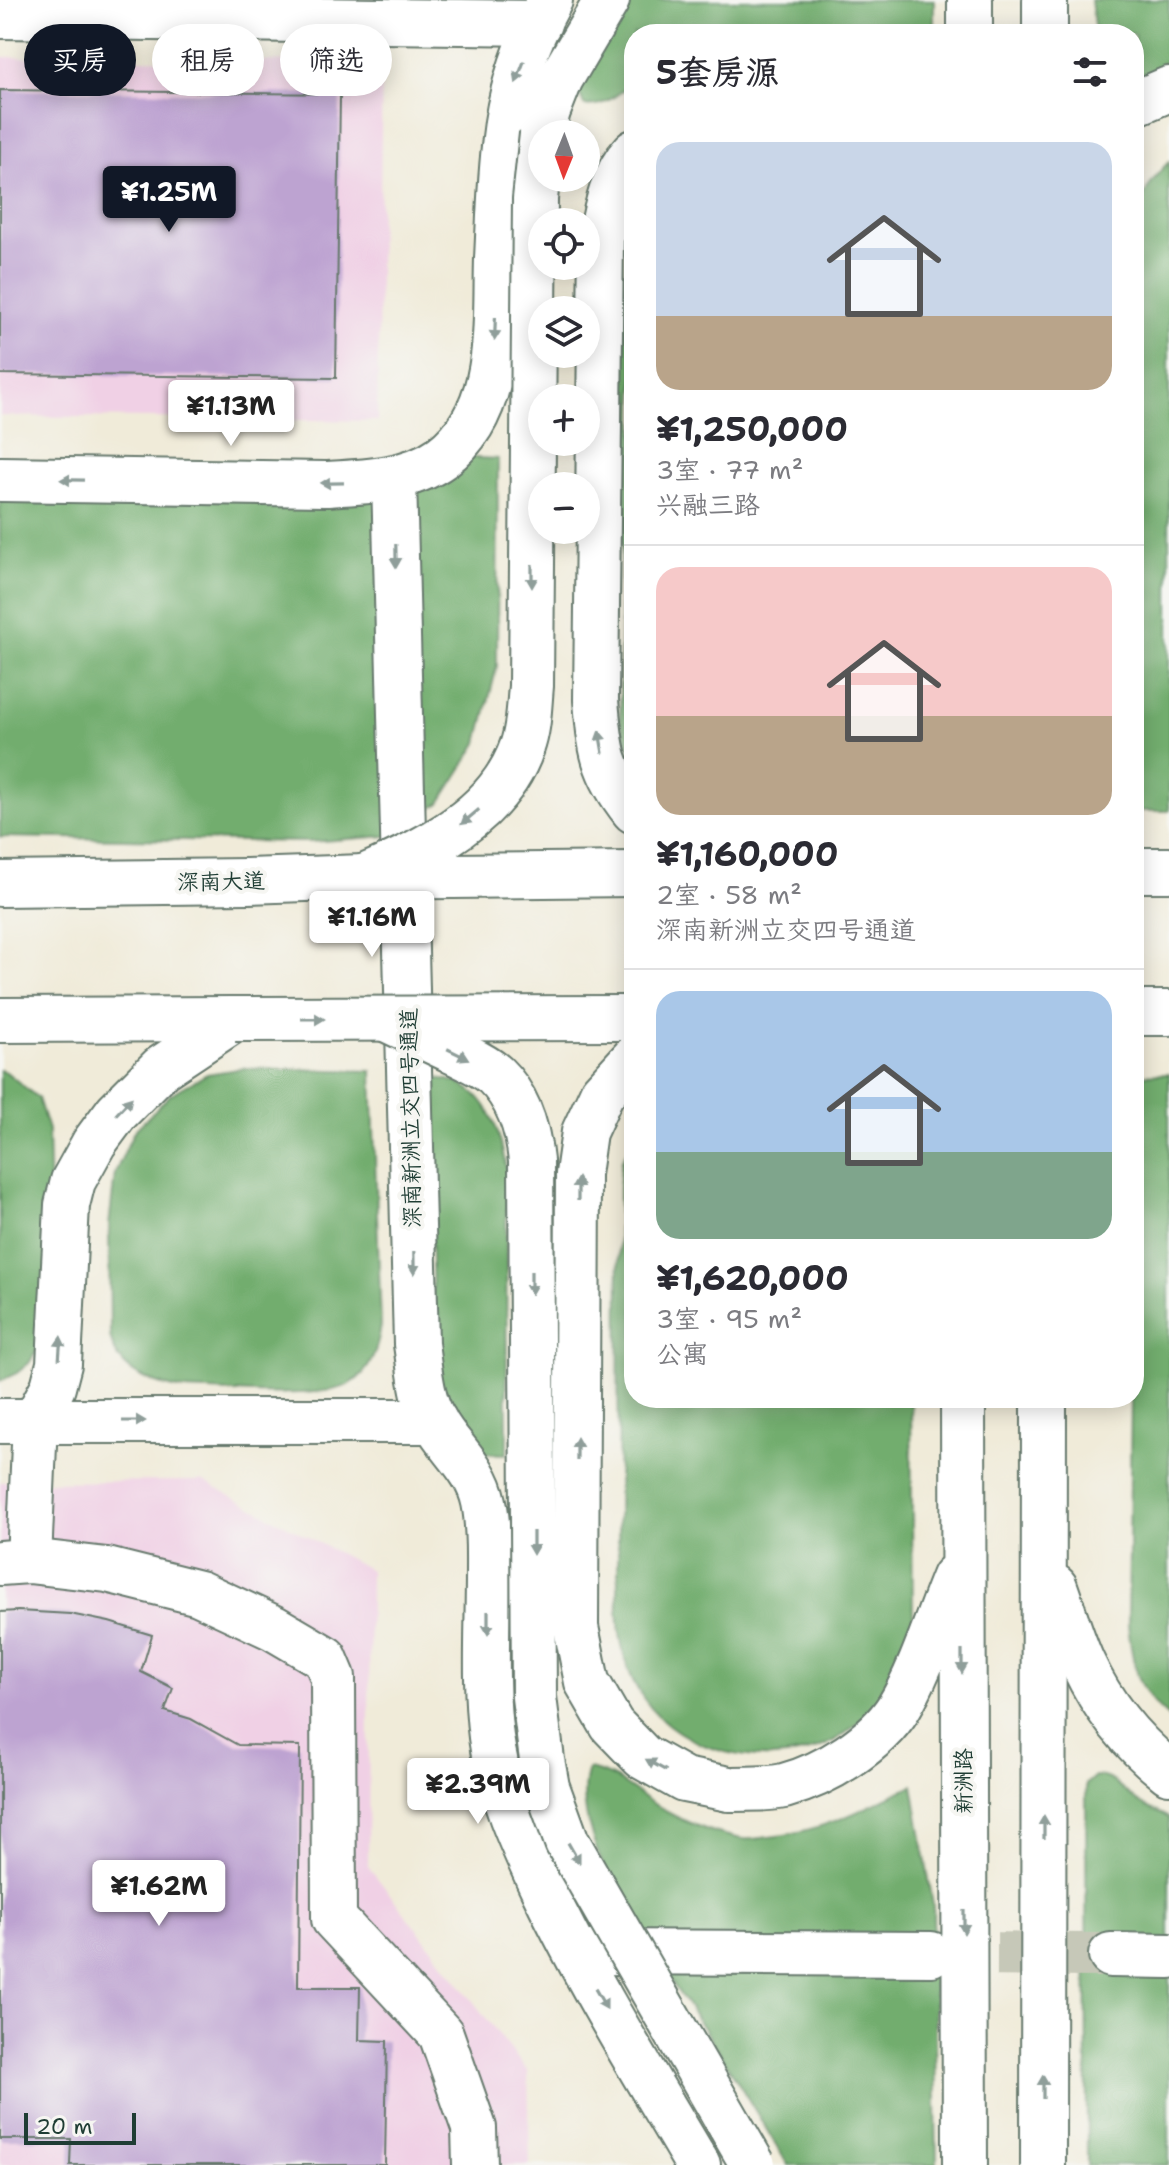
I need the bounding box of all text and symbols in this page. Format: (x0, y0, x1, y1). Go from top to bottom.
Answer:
chip: 买房 (24, 24, 136, 96)
chip: 租房 (152, 24, 264, 96)
chip: 筛选 (280, 24, 392, 96)
text: 5套房源 (656, 49, 779, 95)
icon: filters (1068, 50, 1112, 94)
one-way arrow (513, 60, 526, 84)
north arrow (528, 120, 600, 192)
map controls (528, 120, 600, 544)
pin: ¥1.25M (104, 166, 234, 234)
text: ¥1.25M (121, 174, 217, 209)
icon: home (812, 194, 956, 338)
button: locate (528, 208, 600, 280)
button: layers (528, 296, 600, 368)
one-way arrow (489, 317, 502, 342)
pin: ¥1.13M (166, 380, 296, 448)
button: + (528, 384, 600, 456)
text: ¥1.13M (186, 388, 276, 423)
text: ¥1,250,000 (656, 406, 848, 452)
text: 3室 · 77 m² (656, 452, 803, 487)
button: − (528, 472, 600, 544)
one-way arrow (59, 474, 84, 486)
one-way arrow (319, 477, 344, 490)
text: 兴融三路 (656, 487, 760, 522)
one-way arrow (389, 544, 402, 569)
one-way arrow (525, 564, 538, 589)
icon: home (812, 619, 956, 763)
one-way arrow (594, 729, 606, 754)
one-way arrow (461, 808, 481, 825)
text: ¥1,160,000 (656, 831, 839, 877)
street label: 深南大道 (177, 866, 265, 897)
text: 2室 · 58 m² (656, 877, 802, 912)
pin: ¥1.16M (307, 891, 437, 959)
text: ¥1.16M (327, 899, 417, 934)
text: 深南新洲立交四号通道 (656, 912, 916, 947)
street label: 深南新洲立交四号通道 (394, 1008, 427, 1228)
one-way arrow (301, 1013, 326, 1025)
icon: home (812, 1043, 956, 1187)
one-way arrow (447, 1047, 470, 1061)
one-way arrow (115, 1097, 133, 1116)
one-way arrow (572, 1176, 584, 1201)
one-way arrow (408, 1251, 420, 1276)
text: ¥1,620,000 (656, 1255, 849, 1301)
one-way arrow (525, 1271, 537, 1296)
text: 3室 · 95 m² (656, 1301, 802, 1336)
one-way arrow (54, 1335, 67, 1360)
text: 公寓 (656, 1336, 708, 1371)
one-way arrow (122, 1415, 147, 1427)
one-way arrow (571, 1436, 583, 1461)
one-way arrow (527, 1531, 539, 1556)
one-way arrow (482, 1611, 494, 1636)
one-way arrow (956, 1650, 968, 1675)
street label: 新洲路 (949, 1748, 978, 1814)
pin: ¥2.39M (413, 1758, 543, 1826)
one-way arrow (645, 1758, 667, 1772)
text: ¥2.39M (425, 1766, 531, 1801)
one-way arrow (1038, 1814, 1050, 1839)
one-way arrow (567, 1842, 581, 1864)
pin: ¥1.62M (94, 1860, 224, 1928)
text: ¥1.62M (110, 1868, 208, 1903)
one-way arrow (957, 1910, 970, 1935)
one-way arrow (594, 1988, 608, 2011)
one-way arrow (1037, 2074, 1049, 2099)
scale bar (24, 2109, 136, 2145)
text: 20 m (36, 2112, 93, 2141)

